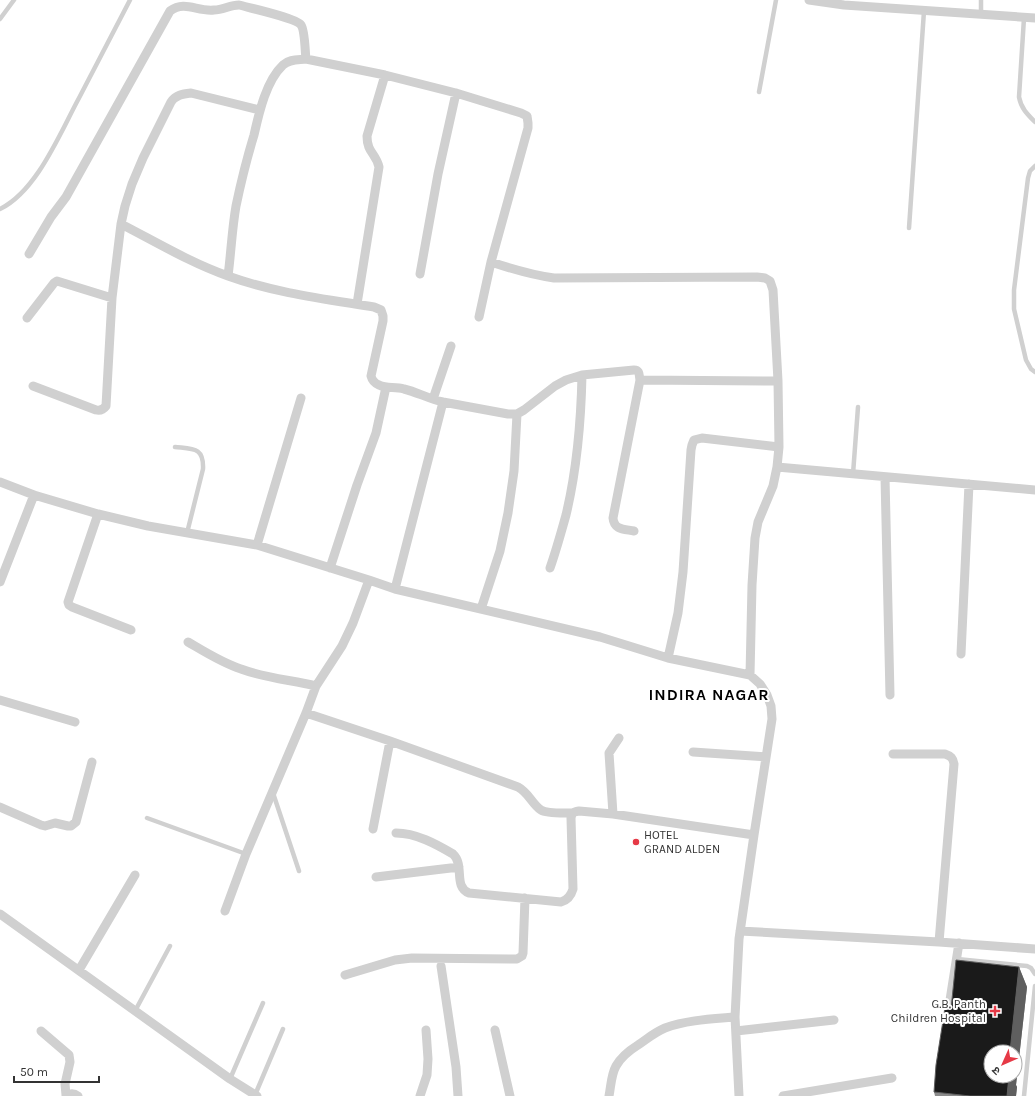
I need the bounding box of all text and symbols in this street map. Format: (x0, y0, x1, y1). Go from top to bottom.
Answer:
district label: INDIRA NAGAR (648, 685, 770, 704)
place label: HOTEL GRAND ALDEN (644, 828, 720, 856)
marker: HOTEL GRAND ALDEN (631, 837, 641, 847)
place label: G.B. Panth Children Hospital (891, 997, 986, 1025)
marker: G.B. Panth Children Hospital (989, 1005, 1001, 1017)
north arrow (983, 1044, 1023, 1084)
scale bar (14, 1058, 99, 1084)
text: उ (989, 1063, 1003, 1078)
text: 50 m (20, 1065, 48, 1079)

